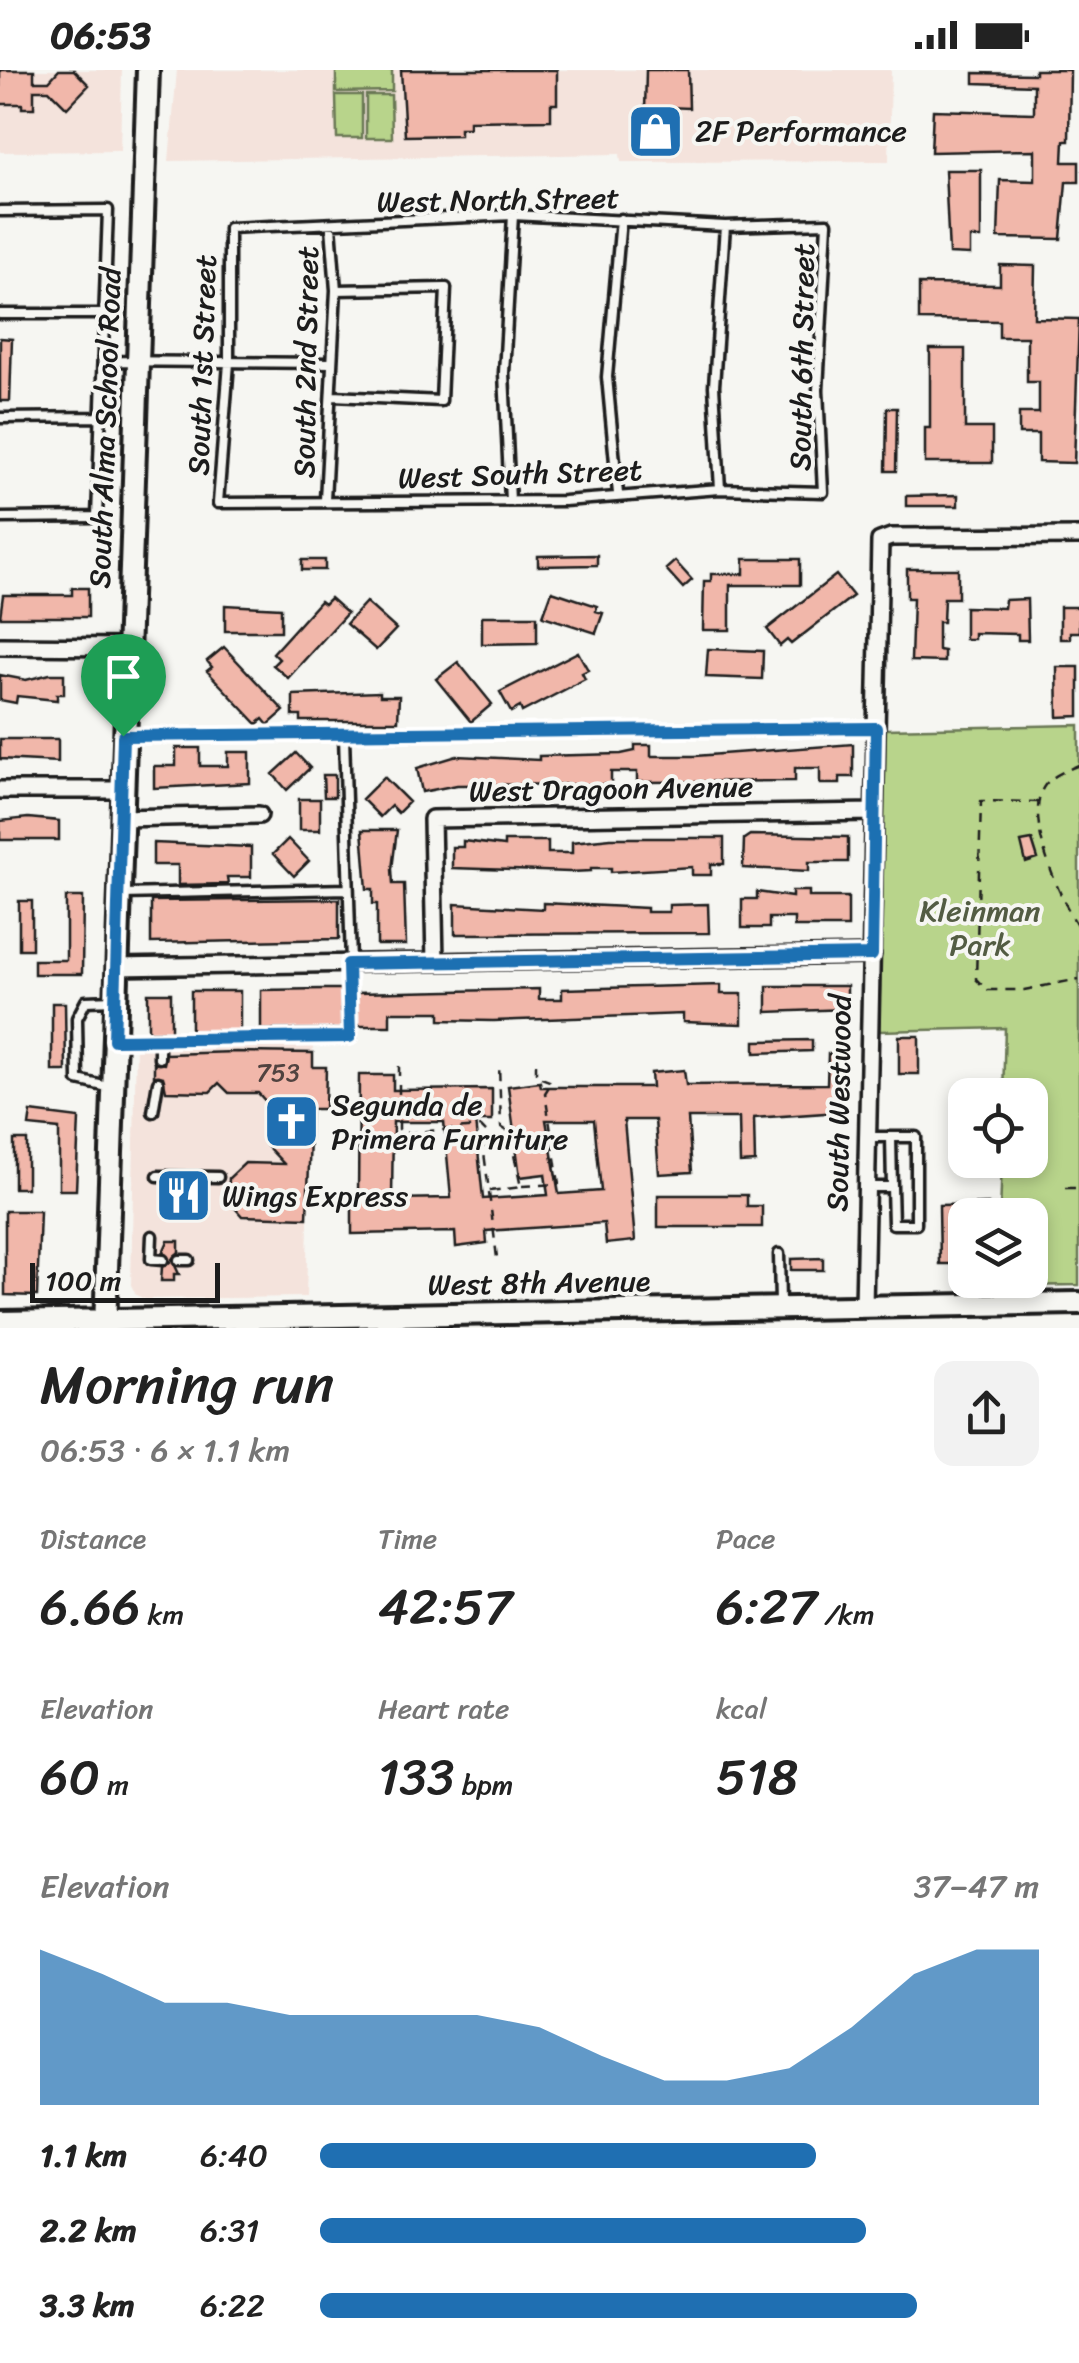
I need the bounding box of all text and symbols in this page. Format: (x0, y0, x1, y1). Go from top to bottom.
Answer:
text: 06:53 (50, 2, 151, 69)
shop icon: 2F Performance (626, 101, 686, 161)
place label: 2F Performance (695, 104, 907, 158)
street label: West North Street (376, 171, 620, 229)
street label: South 6th Street (773, 243, 831, 471)
street label: South 2nd Street (277, 245, 335, 479)
street label: South 1st Street (171, 254, 233, 476)
street label: South Alma School Road (72, 264, 138, 589)
street label: West South Street (397, 443, 643, 505)
pin (81, 634, 166, 737)
icon: arrive (96, 649, 151, 704)
street label: West Dragoon Avenue (468, 760, 754, 818)
park label: Kleinman Park (920, 884, 1040, 972)
street label: South Westwood (810, 992, 868, 1212)
house number: 753 (256, 1050, 300, 1095)
place label: Segunda de Primera Furniture (331, 1078, 568, 1166)
map controls (948, 1078, 1048, 1298)
button: locate (948, 1078, 1048, 1178)
church icon: Segunda de Primera Furniture (262, 1092, 322, 1152)
restaurant icon: Wings Express (153, 1166, 213, 1226)
place label: Wings Express (222, 1169, 408, 1223)
button: layers (948, 1198, 1048, 1298)
street label: West 8th Avenue (427, 1254, 651, 1312)
text: 100 m (45, 1256, 121, 1305)
scale bar (30, 1258, 220, 1302)
text: Morning run (40, 1336, 334, 1433)
button: share (934, 1361, 1039, 1466)
text: 06:53 · 6 × 1.1 km (40, 1422, 290, 1479)
text: Distance (40, 1514, 146, 1563)
text: Time (378, 1514, 437, 1563)
text: Pace (716, 1514, 775, 1563)
text: 6.66 (40, 1563, 140, 1652)
text: 42:57 (378, 1563, 512, 1652)
text: 6:27 (716, 1563, 817, 1652)
text: km (140, 1590, 184, 1639)
text: /km (817, 1590, 874, 1639)
text: Elevation (40, 1684, 153, 1733)
text: Heart rate (378, 1684, 509, 1733)
text: kcal (716, 1684, 767, 1733)
text: 60 (40, 1733, 100, 1822)
text: 133 (378, 1733, 454, 1822)
text: 518 (716, 1733, 798, 1822)
text: m (100, 1760, 129, 1809)
text: bpm (454, 1760, 513, 1809)
text: Elevation (40, 1858, 170, 1915)
text: 37–47 m (914, 1858, 1039, 1915)
text: 1.1 km (40, 2127, 127, 2184)
text: 6:40 (200, 2127, 268, 2184)
text: 2.2 km (40, 2202, 136, 2259)
text: 6:31 (200, 2202, 259, 2259)
text: 3.3 km (40, 2277, 135, 2334)
text: 6:22 (200, 2277, 265, 2334)

